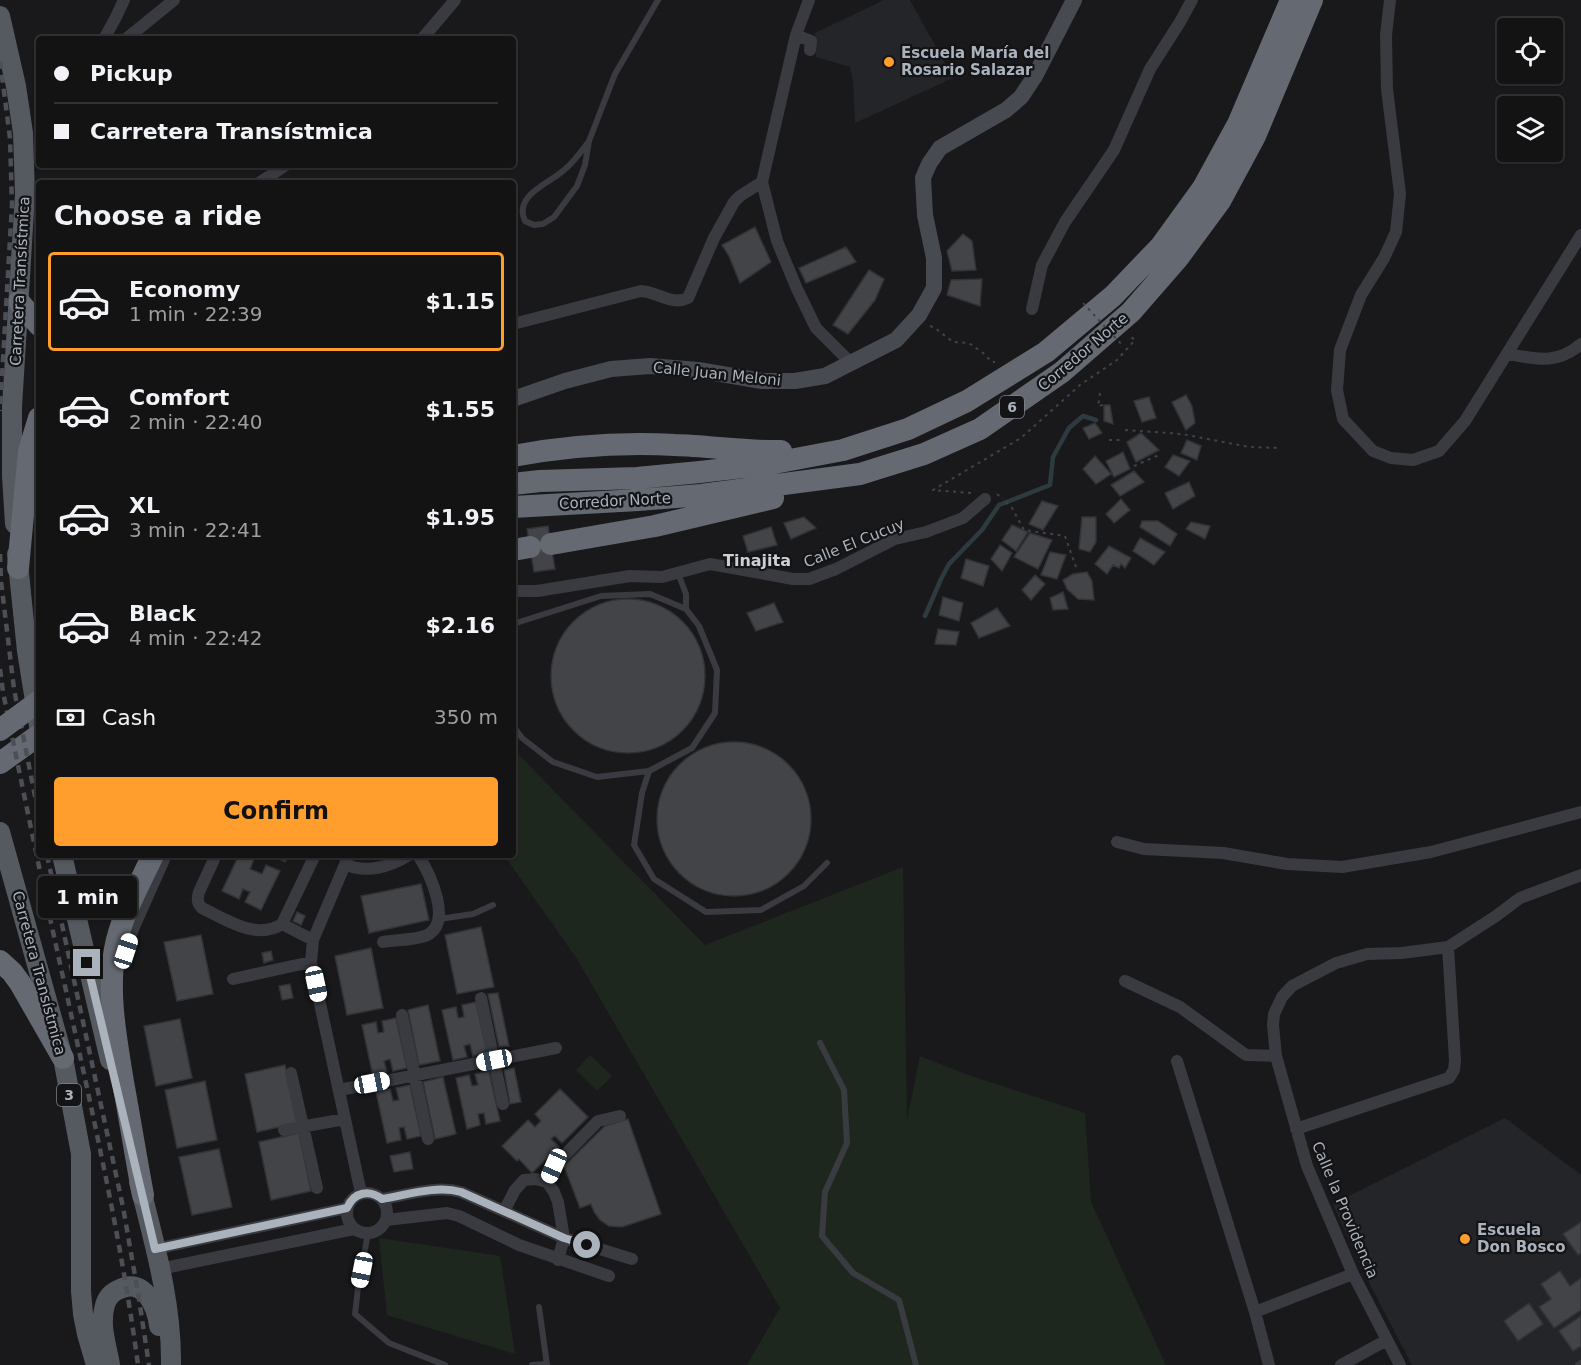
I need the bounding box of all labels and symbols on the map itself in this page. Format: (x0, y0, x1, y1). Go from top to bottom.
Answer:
place label: Escuela María del Rosario Salazar (901, 44, 1049, 79)
marker: Escuela María del Rosario Salazar (882, 55, 896, 69)
street label: Carretera Transístmica (7, 196, 33, 366)
street label: Corredor Norte (1034, 309, 1132, 395)
street label: Calle Juan Meloni (652, 358, 782, 390)
road number: 6 (1000, 396, 1024, 418)
street label: Corredor Norte (559, 489, 671, 513)
street label: Calle El Cucuy (801, 515, 907, 571)
district label: Tinajita (723, 551, 791, 570)
callout: 1 min (38, 876, 136, 918)
street label: Carretera Transístmica (8, 889, 70, 1057)
car (112, 931, 140, 971)
route end (73, 949, 100, 976)
car (303, 965, 329, 1003)
car (475, 1048, 513, 1072)
car (353, 1071, 391, 1095)
road number: 3 (57, 1084, 81, 1106)
street label: Calle la Providencia (1308, 1139, 1382, 1281)
car (538, 1146, 570, 1186)
place label: Escuela Don Bosco (1477, 1221, 1566, 1256)
route start (573, 1231, 600, 1258)
marker: Escuela Don Bosco (1458, 1232, 1472, 1246)
car (350, 1251, 374, 1289)

